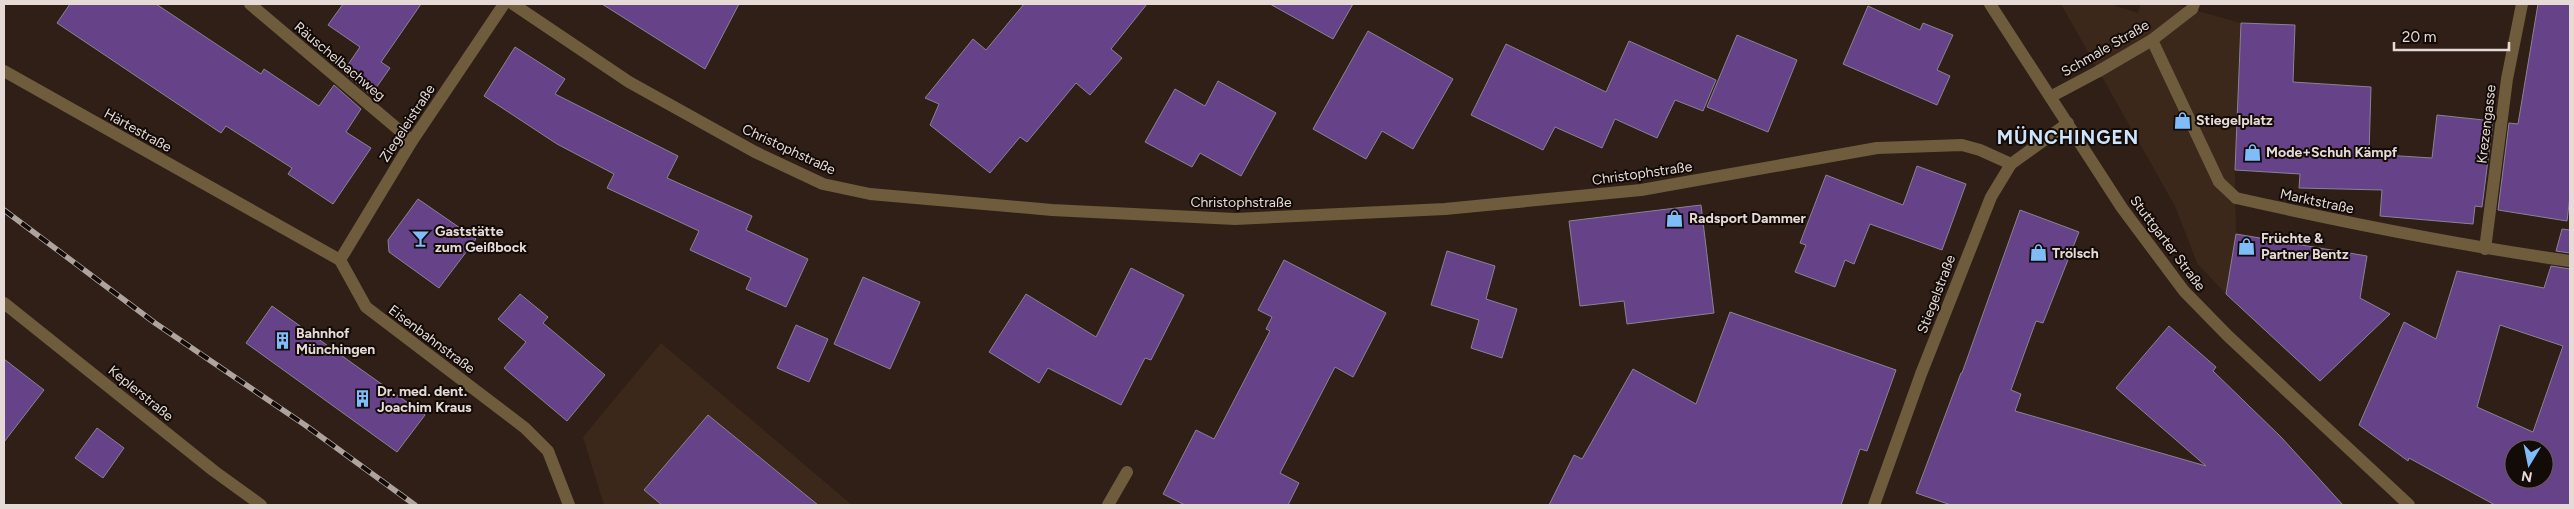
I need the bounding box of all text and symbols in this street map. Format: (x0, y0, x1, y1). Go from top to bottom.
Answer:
street label: Schmale Straße (2058, 16, 2152, 80)
street label: Räuschelbachweg (291, 18, 389, 104)
scale bar (2394, 20, 2509, 52)
text: 20 m (2402, 28, 2436, 46)
street label: Ziegeleistraße (376, 81, 439, 165)
street label: Krezengasse (2473, 83, 2500, 164)
street label: Härtestraße (101, 105, 175, 156)
shop icon: Stiegelplatz (2172, 110, 2192, 130)
place label: Stiegelplatz (2196, 112, 2273, 129)
street label: Christophstraße (739, 120, 839, 179)
district label: MÜNCHINGEN (1997, 126, 2139, 149)
shop icon: Mode+Schuh Kämpf (2242, 142, 2262, 162)
place label: Mode+Schuh Kämpf (2266, 144, 2398, 161)
street label: Christophstraße (1591, 158, 1694, 189)
street label: Marktstraße (2278, 185, 2356, 218)
street label: Stuttgarter Straße (2126, 192, 2209, 295)
street label: Christophstraße (1190, 194, 1292, 211)
shop icon: Radsport Dammer (1665, 208, 1685, 228)
place label: Radsport Dammer (1689, 210, 1807, 227)
place label: Gaststätte zum Geißbock (435, 223, 527, 256)
bar icon: Gaststätte zum Geißbock (411, 229, 431, 249)
place label: Früchte & Partner Bentz (2261, 230, 2349, 263)
shop icon: Früchte & Partner Bentz (2237, 236, 2257, 256)
shop icon: Trölsch (2028, 243, 2048, 263)
place label: Trölsch (2052, 245, 2099, 262)
street label: Stiegelstraße (1914, 252, 1959, 336)
street label: Eisenbahnstraße (385, 301, 479, 378)
place label: Bahnhof Münchingen (296, 325, 375, 358)
building icon: Bahnhof Münchingen (272, 331, 292, 351)
street label: Keplerstraße (105, 362, 177, 425)
place label: Dr. med. dent. Joachim Kraus (377, 383, 472, 416)
building icon: Dr. med. dent. Joachim Kraus (353, 389, 373, 409)
north arrow (2504, 439, 2554, 489)
text: N (2520, 467, 2534, 486)

